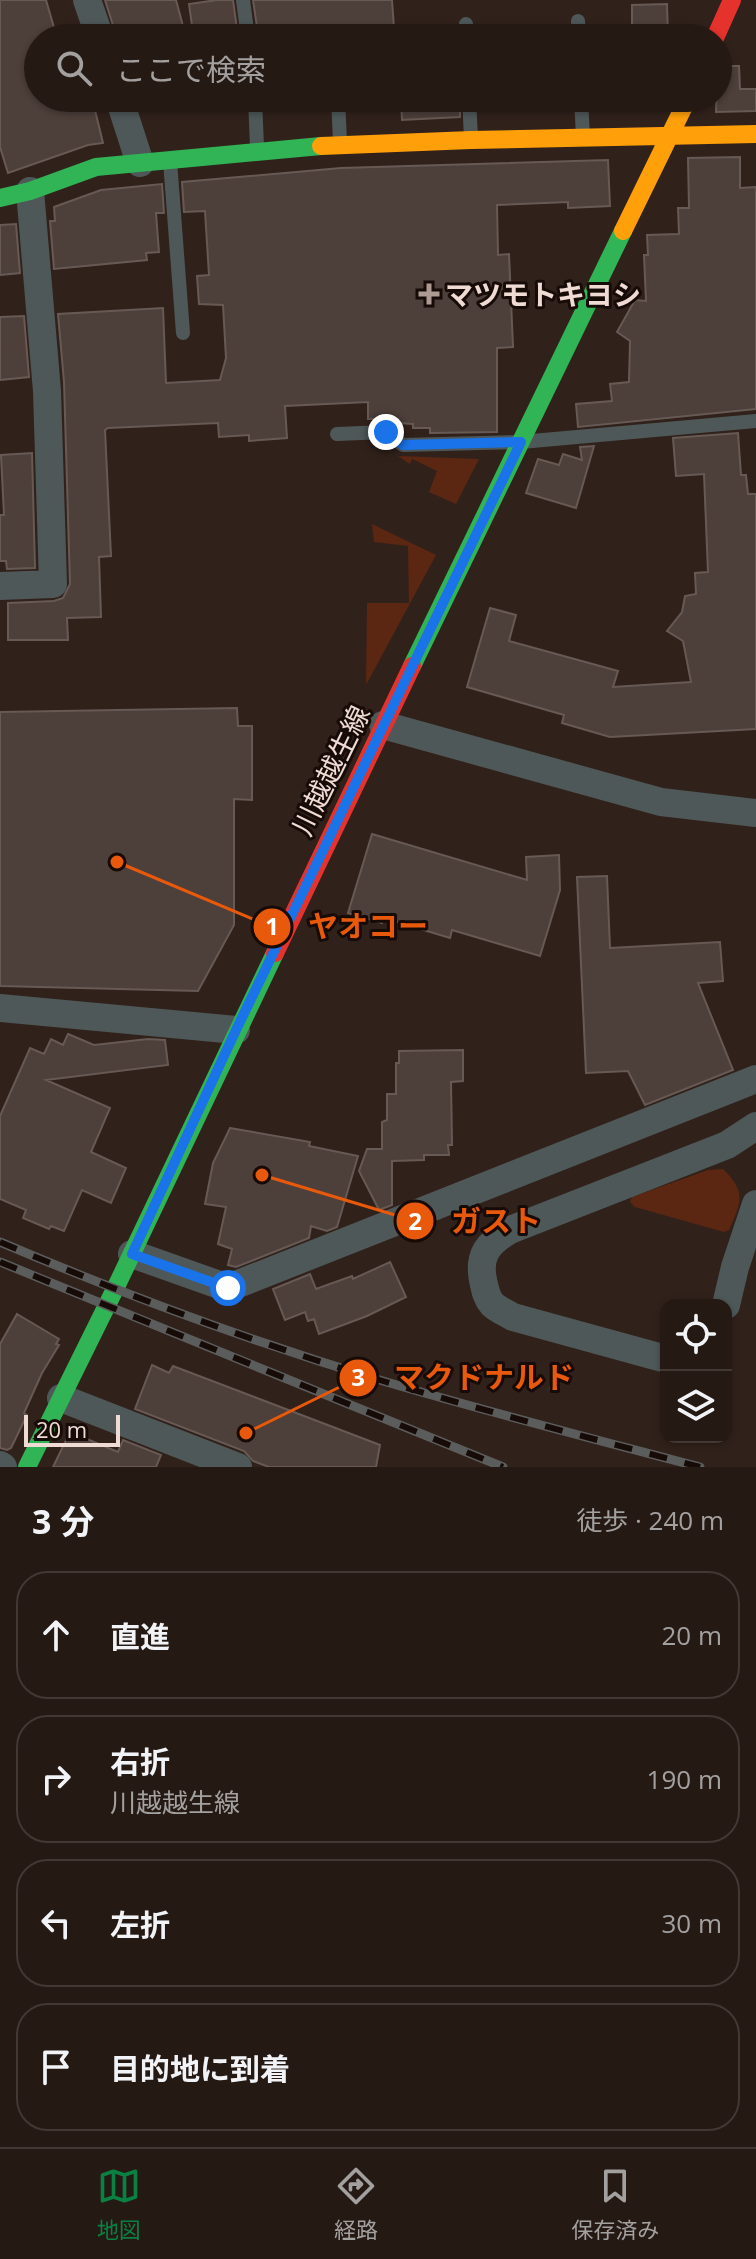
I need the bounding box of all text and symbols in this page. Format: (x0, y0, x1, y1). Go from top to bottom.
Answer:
search box (24, 24, 732, 112)
icon: search (52, 46, 96, 90)
text: ここで検索 (116, 49, 266, 90)
place label: マツモトキヨシ (445, 275, 641, 313)
marker: マツモトキヨシ (420, 285, 438, 303)
route end (368, 414, 404, 450)
street label: 川越越生線 (282, 699, 378, 841)
callout: ヤオコー (252, 900, 444, 954)
text: ヤオコー (308, 905, 428, 946)
text: 1 (265, 909, 279, 942)
callout: ガスト (395, 1194, 557, 1248)
text: ガスト (451, 1200, 541, 1241)
text: 2 (408, 1204, 422, 1237)
route start (210, 1270, 246, 1306)
map controls (660, 1299, 732, 1443)
button: locate (660, 1299, 732, 1371)
callout: マクドナルド (338, 1351, 590, 1405)
text: マクドナルド (394, 1356, 574, 1397)
text: 3 (351, 1360, 365, 1393)
button: layers (660, 1371, 732, 1443)
scale bar (24, 1411, 120, 1447)
text: 20 m (36, 1414, 87, 1444)
text: 3 分 (32, 1498, 94, 1544)
text: 徒歩 · 240 m (576, 1502, 724, 1538)
icon: ahead (34, 1613, 78, 1657)
text: 直進 (110, 1616, 170, 1657)
text: 20 m (661, 1617, 722, 1653)
text: 右折 (110, 1741, 170, 1782)
icon: right (34, 1757, 78, 1801)
text: 190 m (647, 1761, 722, 1797)
text: 川越越生線 (110, 1784, 240, 1820)
icon: left (34, 1901, 78, 1945)
text: 左折 (110, 1904, 170, 1945)
text: 30 m (661, 1905, 722, 1941)
icon: arrive (34, 2045, 78, 2089)
text: 目的地に到着 (110, 2048, 290, 2089)
tab: 地図 (97, 2164, 141, 2244)
tab: 経路 (334, 2164, 378, 2244)
tab: 保存済み (571, 2164, 659, 2244)

